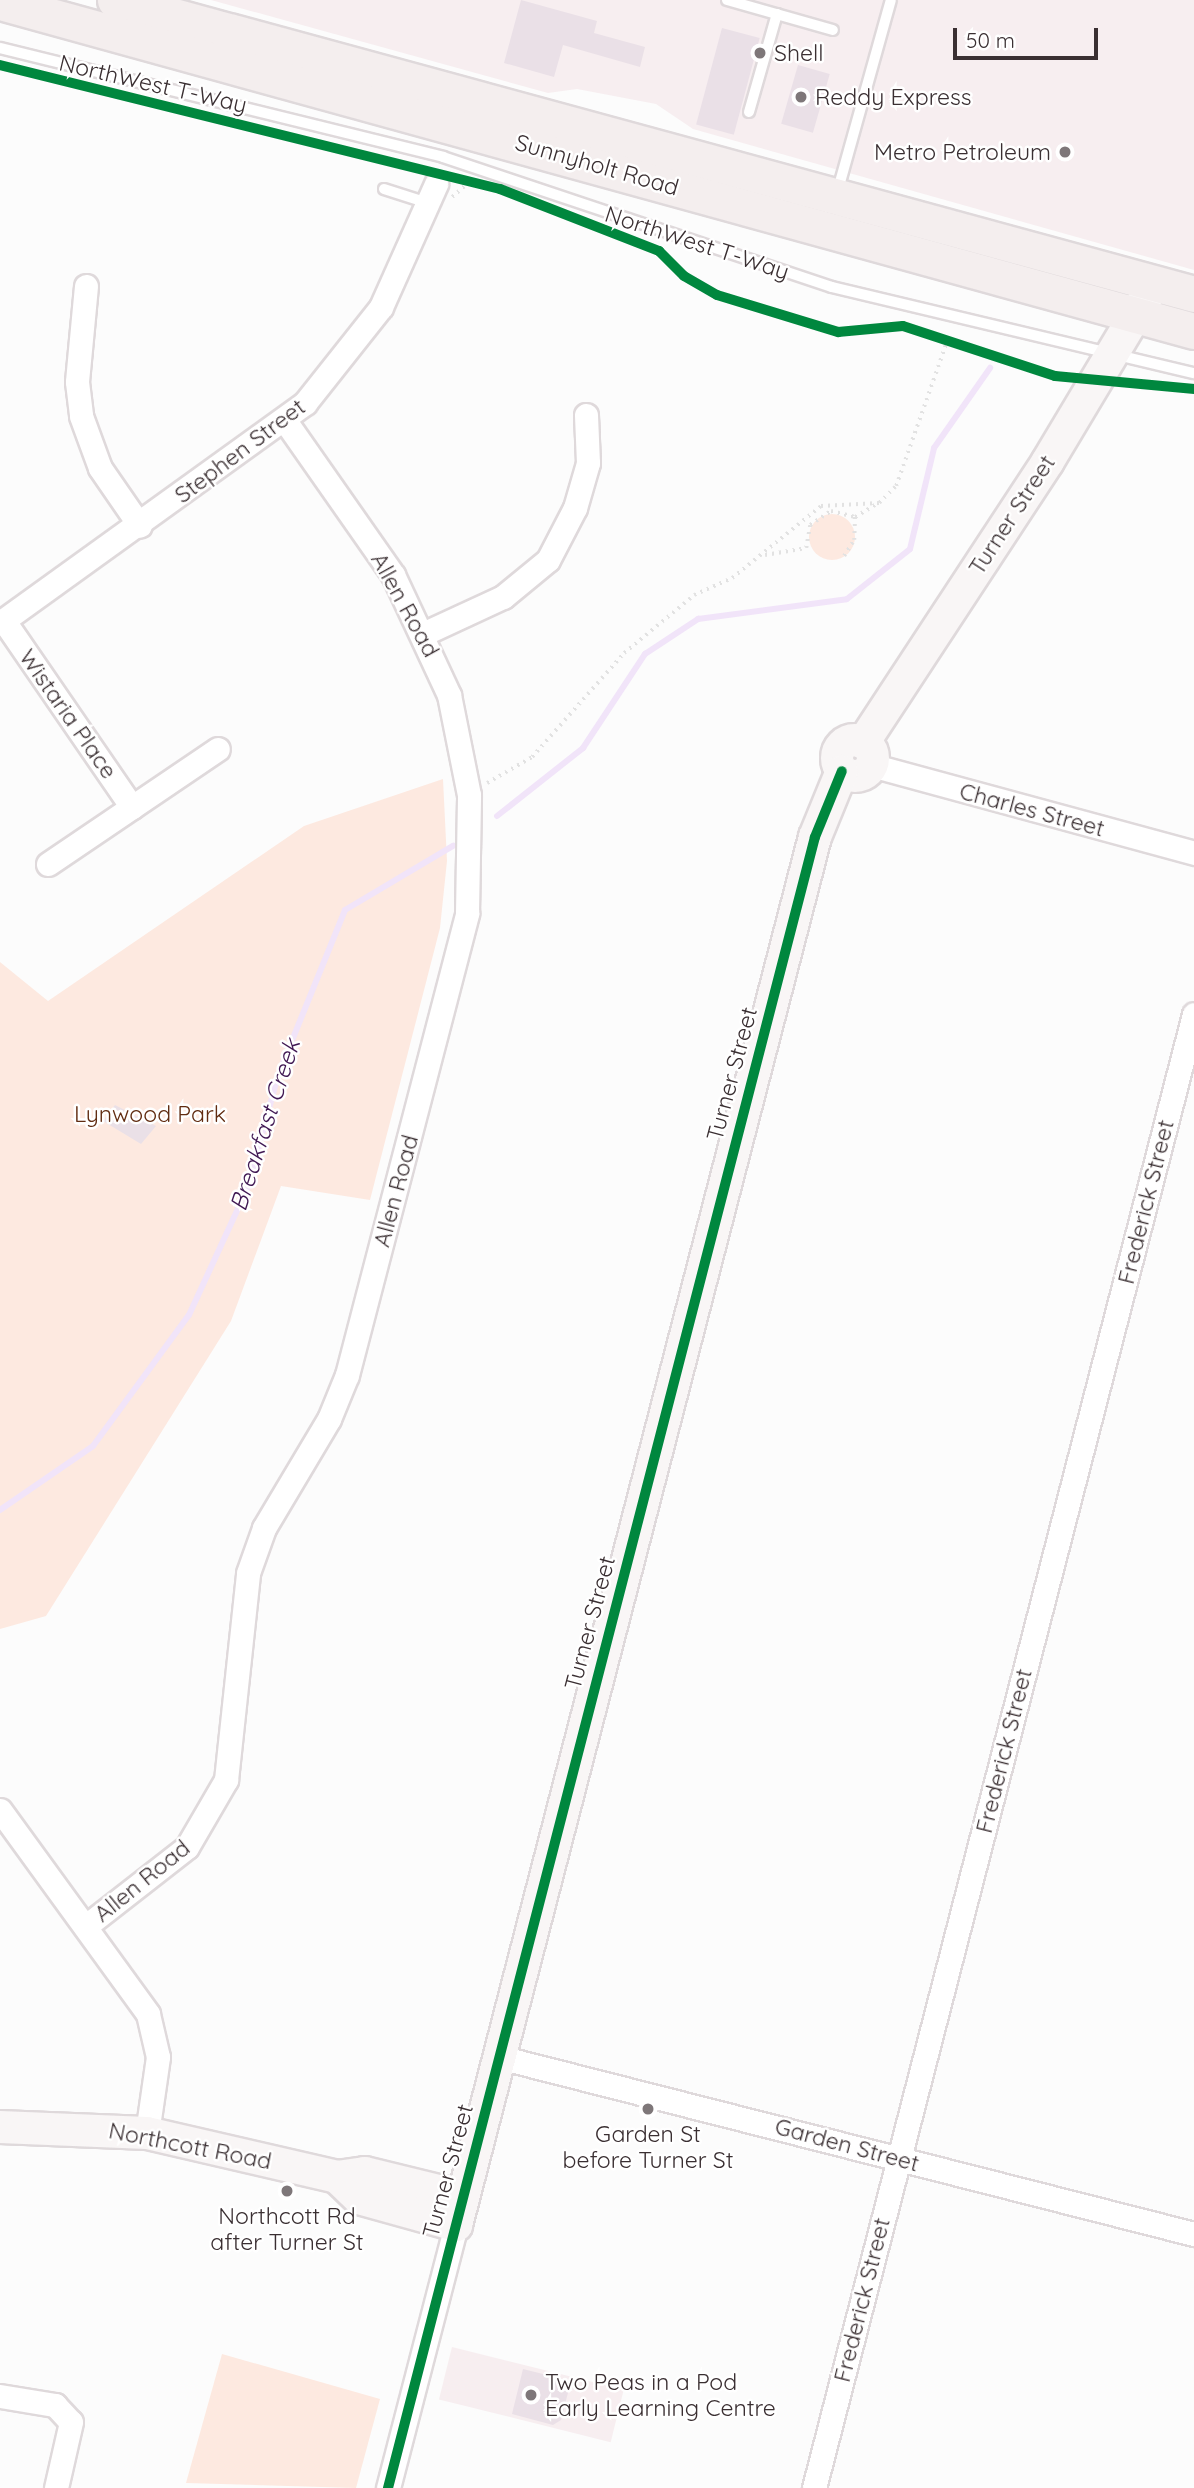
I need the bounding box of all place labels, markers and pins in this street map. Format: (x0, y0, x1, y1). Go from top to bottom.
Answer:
place label: Shell (774, 39, 824, 67)
marker: Shell (752, 45, 768, 61)
place label: Reddy Express (815, 83, 972, 111)
marker: Reddy Express (793, 89, 809, 105)
place label: Metro Petroleum (874, 138, 1051, 166)
marker: Metro Petroleum (1057, 144, 1073, 160)
marker: Garden St before Turner St (640, 2101, 656, 2117)
place label: Garden St before Turner St (562, 2120, 734, 2174)
marker: Northcott Rd after Turner St (279, 2183, 295, 2199)
place label: Northcott Rd after Turner St (210, 2202, 364, 2256)
place label: Two Peas in a Pod Early Learning Centre (545, 2368, 776, 2422)
marker: Two Peas in a Pod Early Learning Centre (523, 2387, 539, 2403)

